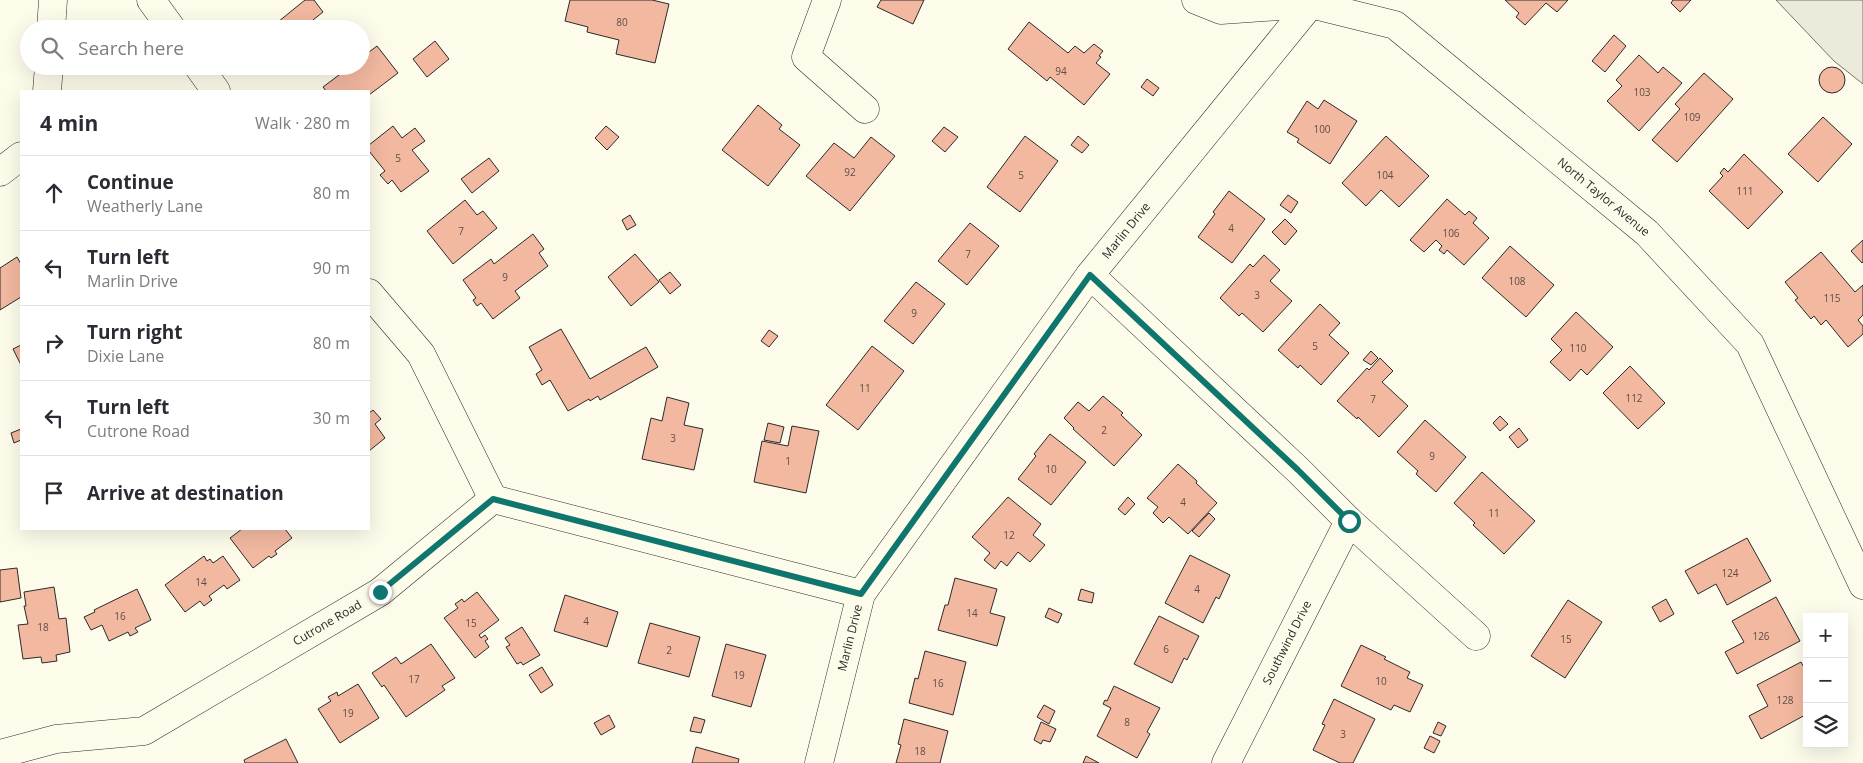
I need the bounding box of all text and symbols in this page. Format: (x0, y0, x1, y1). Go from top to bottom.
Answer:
house number: 80 (616, 15, 628, 29)
search box (20, 20, 370, 75)
icon: search (38, 34, 66, 62)
text: Search here (78, 35, 184, 61)
house number: 94 (1055, 64, 1067, 78)
house number: 103 (1633, 85, 1651, 99)
text: 4 min (40, 109, 98, 137)
house number: 109 (1683, 110, 1701, 124)
text: Walk · 280 m (255, 112, 350, 134)
house number: 100 (1313, 122, 1331, 136)
house number: 5 (395, 151, 401, 165)
street label: North Taylor Avenue (1554, 153, 1654, 240)
house number: 92 (844, 165, 856, 179)
house number: 5 (1018, 168, 1024, 182)
house number: 104 (1376, 168, 1394, 182)
text: Continue (87, 169, 174, 195)
icon: ahead (40, 179, 68, 207)
text: 80 m (313, 182, 350, 204)
house number: 111 (1736, 184, 1754, 198)
text: Weatherly Lane (87, 195, 203, 217)
street label: Marlin Drive (1098, 198, 1154, 262)
house number: 4 (1228, 221, 1234, 235)
house number: 7 (458, 224, 464, 238)
house number: 106 (1442, 226, 1460, 240)
text: Turn left (87, 244, 169, 270)
house number: 7 (965, 247, 971, 261)
icon: left (40, 254, 68, 282)
text: 90 m (313, 257, 350, 279)
text: Marlin Drive (87, 270, 178, 292)
house number: 9 (502, 270, 508, 284)
house number: 108 (1508, 274, 1526, 288)
house number: 3 (1254, 288, 1260, 302)
house number: 115 (1823, 291, 1841, 305)
house number: 9 (911, 306, 917, 320)
text: Turn right (87, 319, 182, 345)
icon: right (40, 329, 68, 357)
text: 80 m (313, 332, 350, 354)
house number: 5 (1312, 339, 1318, 353)
house number: 110 (1569, 341, 1587, 355)
text: Dixie Lane (87, 345, 164, 367)
house number: 11 (859, 381, 871, 395)
house number: 112 (1625, 391, 1643, 405)
house number: 7 (1370, 392, 1376, 406)
text: Turn left (87, 394, 169, 420)
icon: left (40, 404, 68, 432)
text: 30 m (313, 407, 350, 429)
text: Cutrone Road (87, 420, 190, 442)
house number: 2 (1101, 423, 1107, 437)
house number: 3 (670, 431, 676, 445)
house number: 9 (1429, 449, 1435, 463)
house number: 1 (785, 454, 791, 468)
house number: 10 (1045, 462, 1057, 476)
icon: arrive (40, 479, 68, 507)
text: Arrive at destination (87, 480, 284, 506)
house number: 4 (1180, 495, 1186, 509)
house number: 11 (1488, 506, 1500, 520)
route start (1338, 510, 1361, 533)
house number: 12 (1003, 528, 1015, 542)
house number: 124 (1721, 566, 1739, 580)
house number: 14 (195, 575, 207, 589)
route end (369, 581, 392, 604)
house number: 4 (1194, 582, 1200, 596)
street label: Cutrone Road (289, 596, 365, 650)
street label: Southwind Drive (1258, 597, 1315, 687)
street label: Marlin Drive (833, 602, 866, 673)
house number: 14 (966, 606, 978, 620)
house number: 16 (114, 609, 126, 623)
map controls (1803, 613, 1848, 748)
button: + (1803, 613, 1848, 658)
house number: 4 (583, 614, 589, 628)
house number: 15 (465, 616, 477, 630)
house number: 18 (37, 620, 49, 634)
house number: 126 (1752, 629, 1770, 643)
house number: 15 (1560, 632, 1572, 646)
house number: 6 (1163, 642, 1169, 656)
house number: 2 (666, 643, 672, 657)
button: − (1803, 658, 1848, 703)
house number: 19 (733, 668, 745, 682)
house number: 17 (408, 672, 420, 686)
house number: 10 (1375, 674, 1387, 688)
house number: 16 (932, 676, 944, 690)
house number: 128 (1776, 693, 1794, 707)
button: layers (1803, 703, 1848, 748)
house number: 19 (342, 706, 354, 720)
house number: 8 (1124, 715, 1130, 729)
house number: 3 (1340, 727, 1346, 741)
house number: 18 (914, 744, 926, 758)

